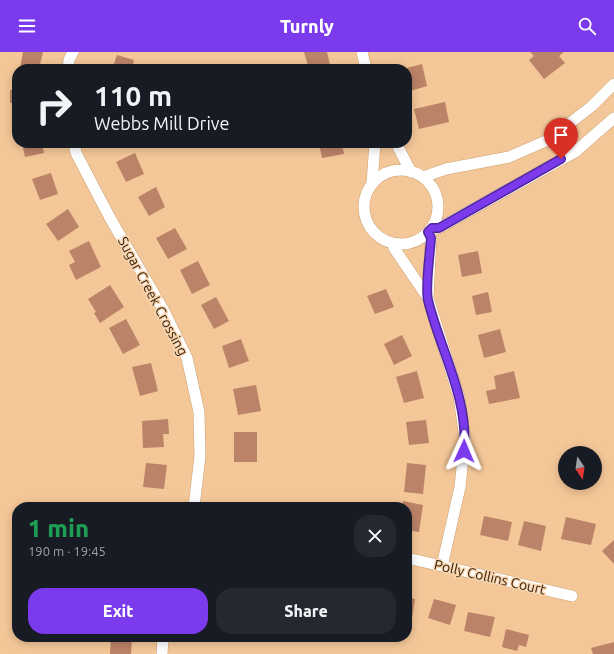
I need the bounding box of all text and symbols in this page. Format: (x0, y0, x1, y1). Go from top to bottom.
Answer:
icon: menu (16, 15, 38, 37)
icon: search (576, 15, 598, 37)
text: Turnly (280, 16, 334, 36)
icon: right (28, 80, 80, 132)
text: 110 m (94, 80, 172, 111)
text: Webbs Mill Drive (94, 113, 229, 133)
pin (544, 118, 578, 159)
icon: arrive (550, 124, 572, 146)
street label: Sugar Creek Crossing (115, 234, 191, 358)
position arrow (443, 430, 485, 472)
north arrow (558, 446, 602, 490)
map controls (558, 446, 602, 490)
text: 1 min (28, 515, 89, 542)
button: close (354, 515, 396, 557)
text: 190 m · 19:45 (28, 544, 106, 558)
street label: Polly Collins Court (433, 556, 548, 598)
button: Exit (28, 588, 208, 634)
button: Share (216, 588, 396, 634)

